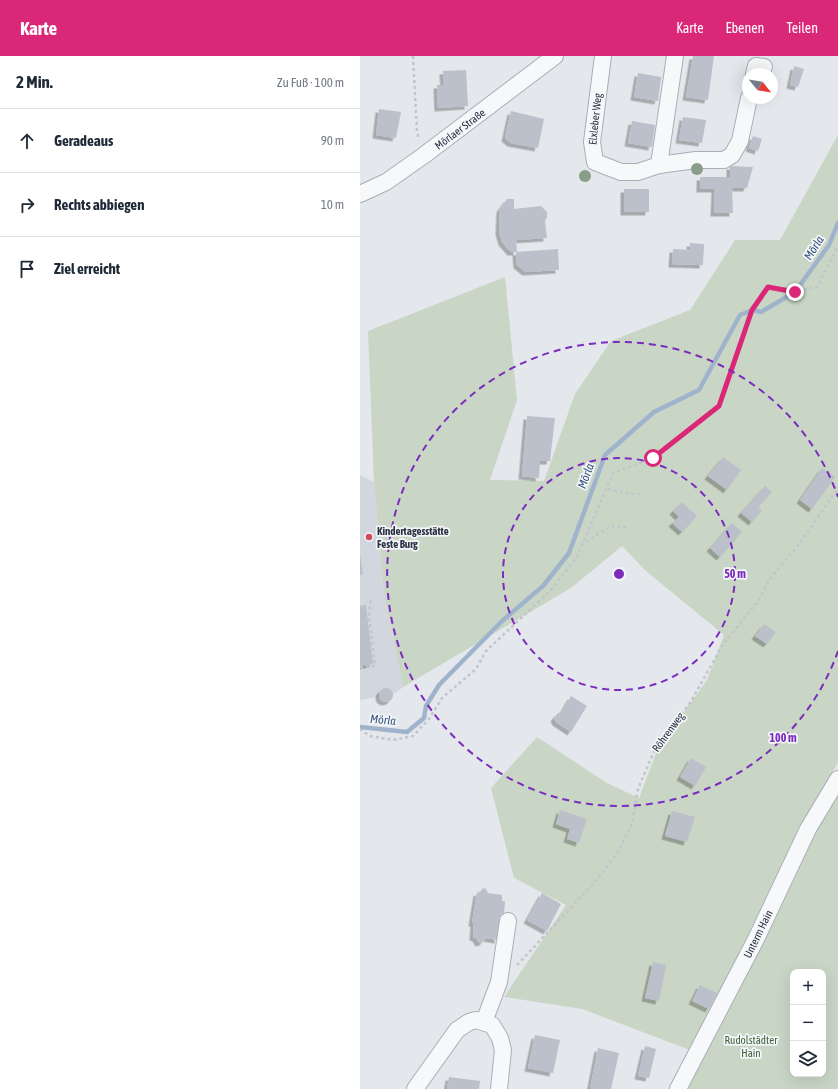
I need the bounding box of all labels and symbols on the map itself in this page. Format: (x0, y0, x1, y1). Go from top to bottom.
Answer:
north arrow (742, 68, 778, 104)
street label: Elxleber Weg (586, 92, 604, 146)
street label: Mörlaer Straße (433, 106, 487, 152)
water label: Mörla (801, 233, 827, 263)
route end (786, 283, 804, 301)
route start (644, 449, 662, 467)
water label: Mörla (575, 461, 597, 491)
place label: Kindertagesstätte Feste Burg (377, 525, 449, 550)
marker: Kindertagesstätte Feste Burg (364, 532, 374, 542)
centre of rings (612, 567, 626, 581)
text: 50 m (724, 567, 746, 581)
street label: Röhrenweg (650, 710, 686, 754)
water label: Mörla (370, 712, 397, 728)
text: 100 m (769, 731, 797, 745)
street label: Unterm Hain (741, 908, 775, 960)
park label: Rudolstädter Hain (725, 1034, 778, 1059)

